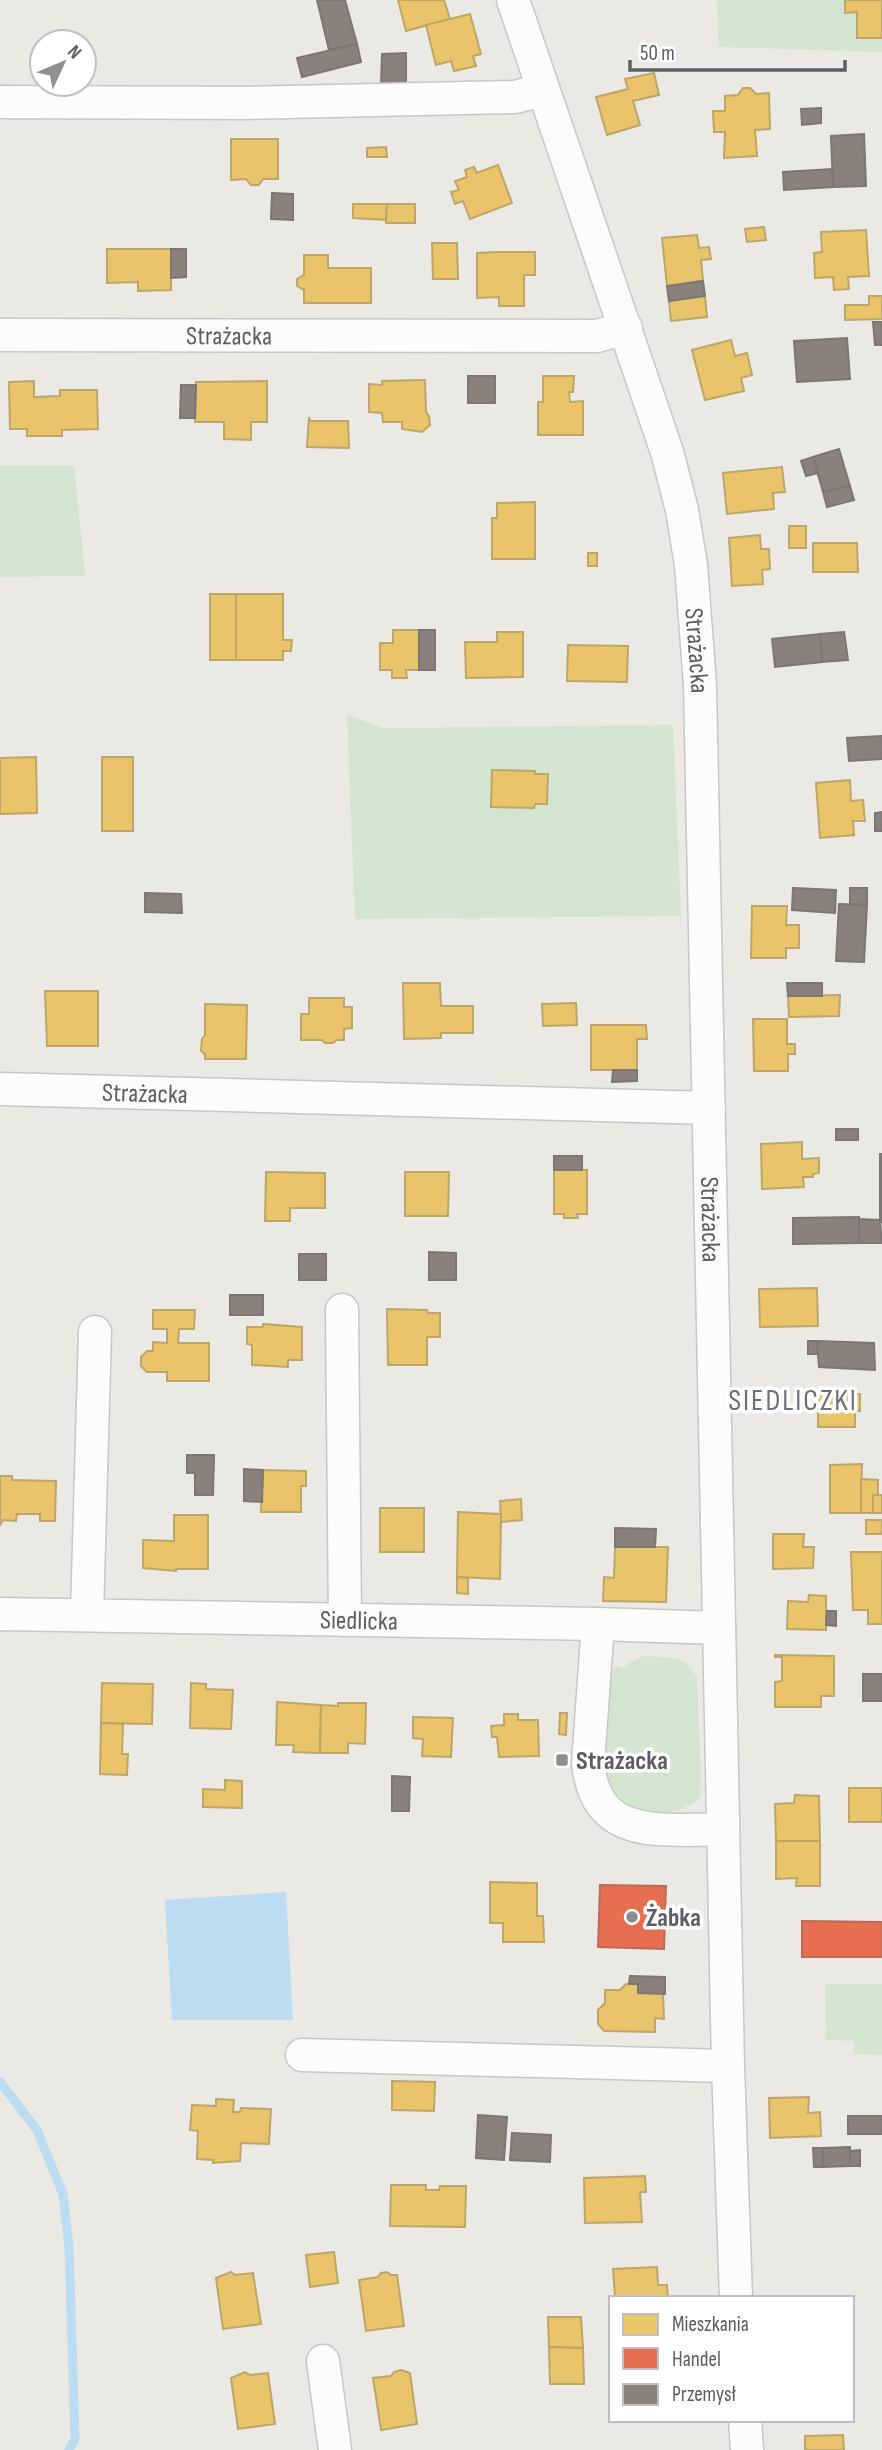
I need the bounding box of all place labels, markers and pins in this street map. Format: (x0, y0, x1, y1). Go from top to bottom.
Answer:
place label: Strażacka (576, 1746, 668, 1777)
marker: Strażacka (554, 1752, 570, 1768)
place label: Żabka (646, 1903, 701, 1934)
marker: Żabka (624, 1909, 640, 1925)

